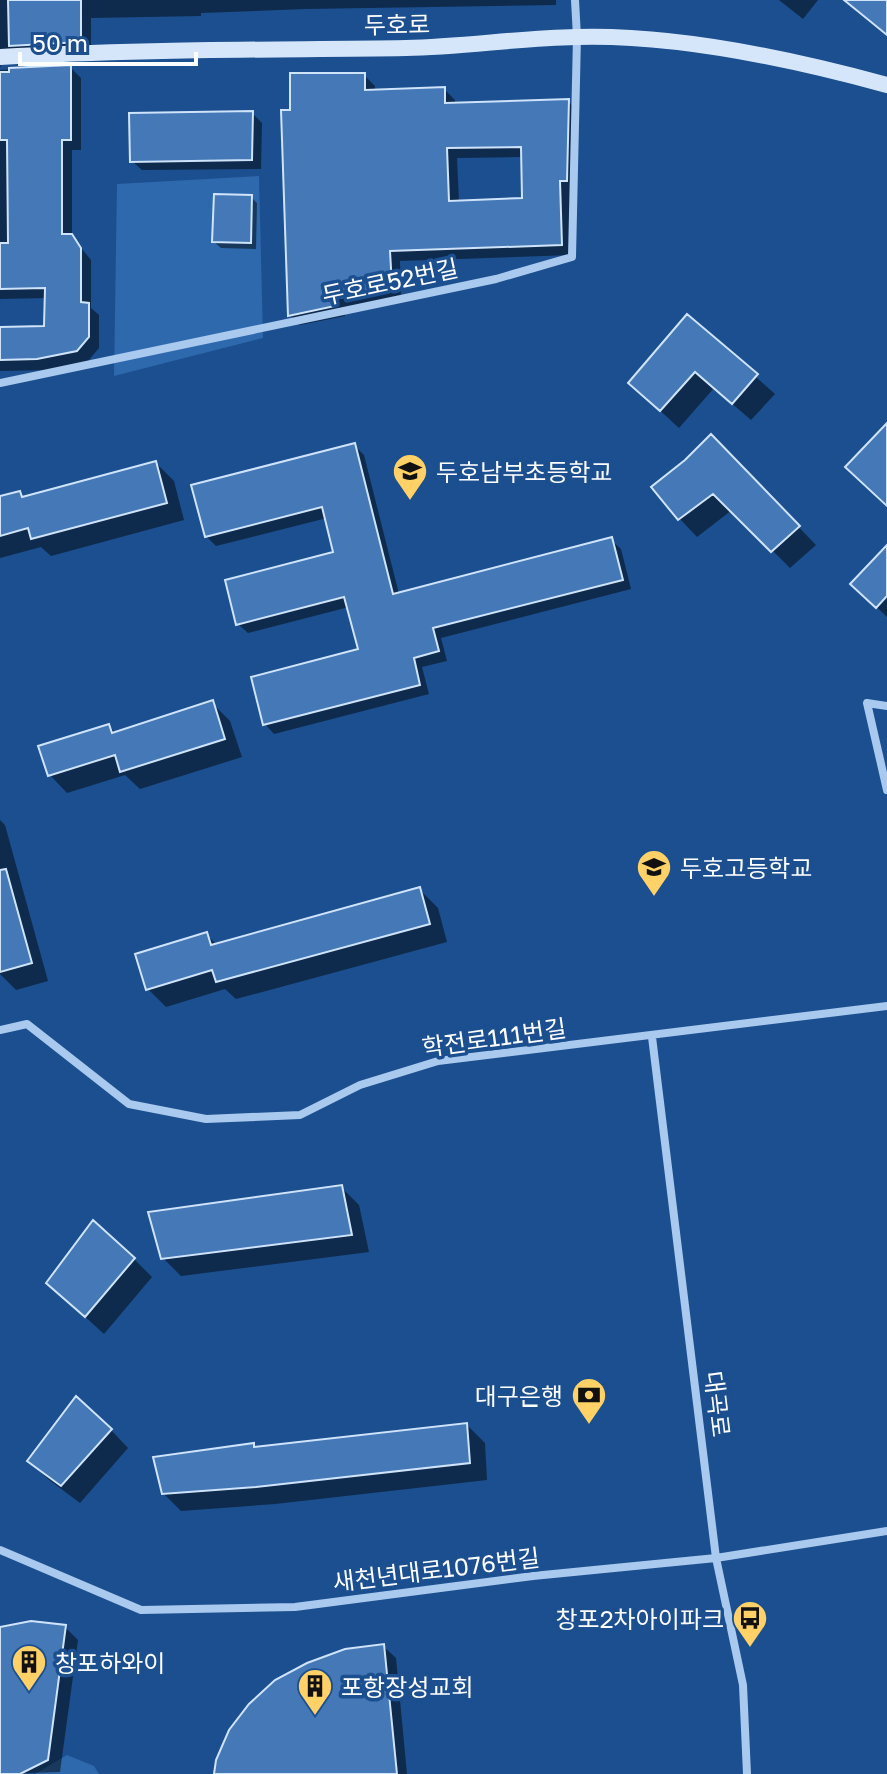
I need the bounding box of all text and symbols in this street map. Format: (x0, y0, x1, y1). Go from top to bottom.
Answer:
street label: 두호로 (364, 9, 430, 39)
scale bar (20, 16, 196, 66)
text: 50 m (32, 28, 88, 57)
street label: 두호로52번길 (319, 252, 461, 310)
school or university icon: 두호남부초등학교 (391, 452, 429, 502)
place label: 두호남부초등학교 (436, 457, 613, 486)
school or university icon: 두호고등학교 (635, 848, 673, 898)
place label: 두호고등학교 (680, 853, 812, 882)
street label: 학전로111번길 (420, 1013, 568, 1061)
street label: 대곡로 (700, 1369, 736, 1439)
bank icon: 대구은행 (570, 1376, 608, 1426)
place label: 대구은행 (475, 1381, 563, 1410)
street label: 새천년대로1076번길 (331, 1542, 541, 1596)
bus stop icon: 창포2차아이파크 (731, 1599, 769, 1649)
place label: 창포2차아이파크 (556, 1604, 724, 1633)
building icon: 창포하와이 (10, 1643, 48, 1693)
place label: 창포하와이 (55, 1648, 165, 1677)
building icon: 포항장성교회 (296, 1667, 334, 1717)
place label: 포항장성교회 (341, 1672, 473, 1701)

